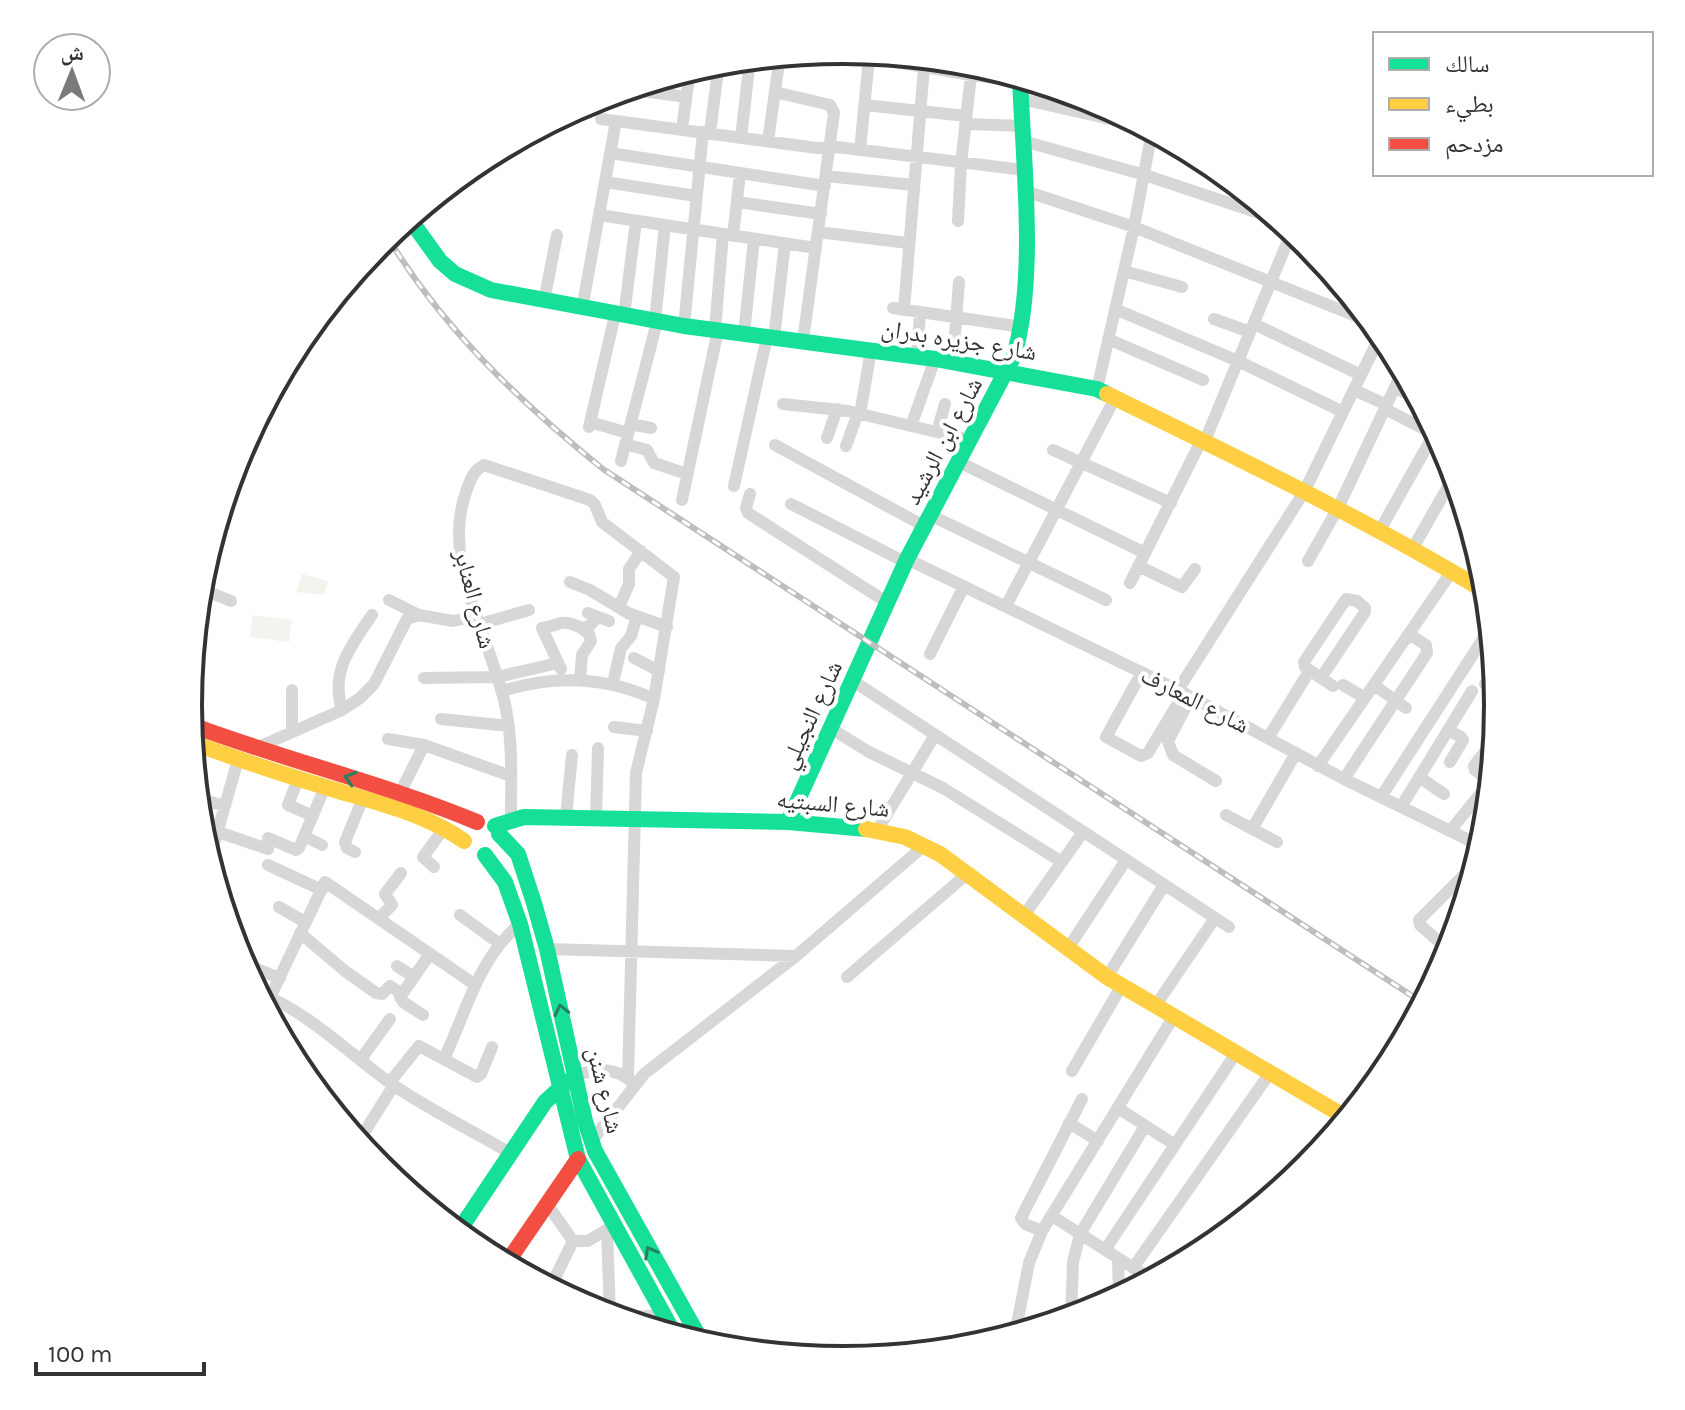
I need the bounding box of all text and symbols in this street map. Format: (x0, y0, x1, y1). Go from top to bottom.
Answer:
north arrow (32, 32, 112, 112)
legend (1373, 32, 1653, 176)
text: ش (60, 40, 84, 66)
text: سالك (1445, 50, 1490, 78)
text: بطيء (1445, 90, 1494, 123)
text: مزدحم (1445, 130, 1504, 160)
street label: شارع جزيره بدران (879, 314, 1039, 367)
street label: شارع ابن الرشيد (898, 373, 989, 510)
street label: شارع العنابر (447, 545, 502, 652)
street label: شارع النجيلي (774, 656, 853, 776)
street label: شارع المعارف (1136, 661, 1254, 740)
one-way arrow (344, 771, 357, 787)
street label: شارع السبتيه (775, 785, 891, 824)
one-way arrow (553, 1004, 570, 1018)
street label: شارع شنن (580, 1044, 629, 1136)
one-way arrow (644, 1246, 660, 1261)
scale bar (36, 1326, 204, 1376)
text: 100 m (48, 1340, 113, 1368)

